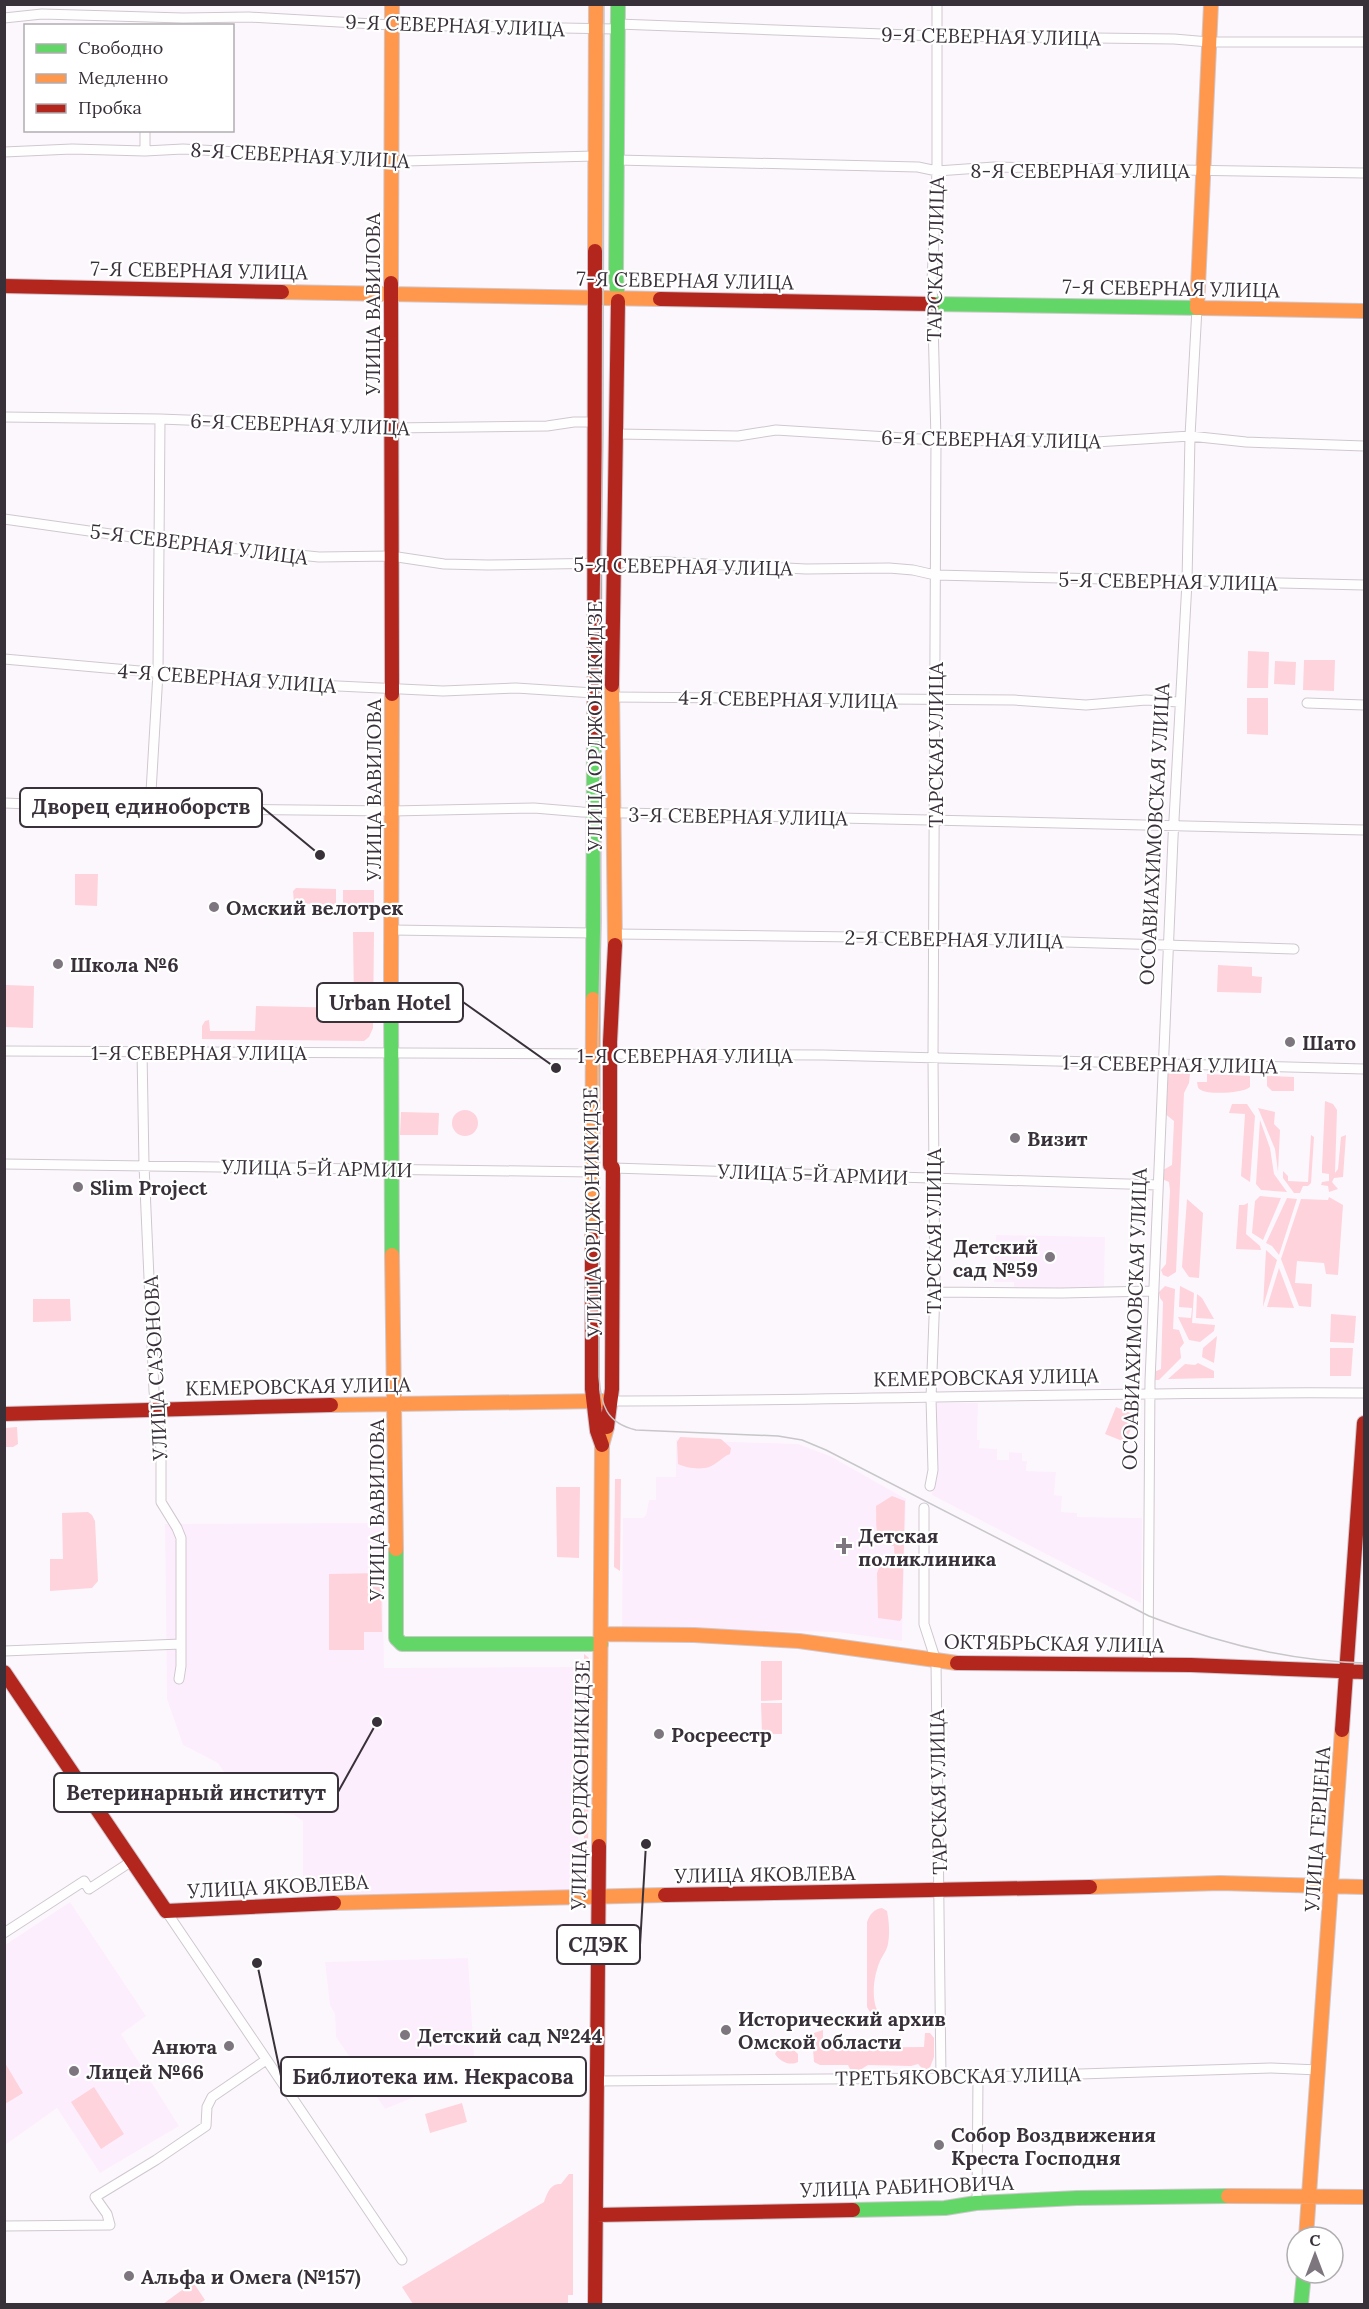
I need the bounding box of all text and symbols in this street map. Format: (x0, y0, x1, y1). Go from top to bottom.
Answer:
street label: 9-Я СЕВЕРНАЯ УЛИЦА (345, 9, 566, 41)
street label: 9-Я СЕВЕРНАЯ УЛИЦА (881, 22, 1102, 50)
legend (24, 24, 234, 132)
text: Свободно (78, 36, 163, 59)
text: Медленно (78, 66, 168, 89)
text: Пробка (78, 96, 142, 119)
street label: 8-Я СЕВЕРНАЯ УЛИЦА (190, 137, 411, 173)
street label: 8-Я СЕВЕРНАЯ УЛИЦА (970, 158, 1190, 183)
street label: ТАРСКАЯ УЛИЦА (921, 176, 949, 342)
street label: УЛИЦА ВАВИЛОВА (360, 212, 385, 396)
street label: 7-Я СЕВЕРНАЯ УЛИЦА (90, 256, 308, 284)
street label: 7-Я СЕВЕРНАЯ УЛИЦА (576, 266, 794, 294)
street label: 7-Я СЕВЕРНАЯ УЛИЦА (1062, 274, 1280, 302)
street label: 6-Я СЕВЕРНАЯ УЛИЦА (190, 408, 411, 440)
street label: 6-Я СЕВЕРНАЯ УЛИЦА (881, 425, 1102, 453)
street label: 5-Я СЕВЕРНАЯ УЛИЦА (89, 518, 310, 570)
street label: 5-Я СЕВЕРНАЯ УЛИЦА (573, 552, 793, 580)
street label: 5-Я СЕВЕРНАЯ УЛИЦА (1058, 567, 1278, 595)
street label: УЛИЦА ОРДЖОНИКИДЗЕ (582, 601, 607, 852)
street label: 4-Я СЕВЕРНАЯ УЛИЦА (117, 658, 338, 698)
street label: ТАРСКАЯ УЛИЦА (923, 662, 948, 828)
street label: ОСОАВИАХИМОВСКАЯ УЛИЦА (1134, 682, 1174, 986)
street label: 4-Я СЕВЕРНАЯ УЛИЦА (678, 685, 898, 713)
street label: УЛИЦА ВАВИЛОВА (361, 698, 386, 882)
callout: Дворец единоборств (20, 788, 262, 827)
text: Дворец единоборств (32, 793, 250, 820)
street label: 3-Я СЕВЕРНАЯ УЛИЦА (628, 802, 848, 830)
place label: Омский велотрек (226, 895, 404, 920)
marker: Омский велотрек (207, 900, 221, 914)
street label: 2-Я СЕВЕРНАЯ УЛИЦА (844, 925, 1064, 953)
place label: Школа №6 (70, 952, 179, 977)
marker: Школа №6 (51, 957, 65, 971)
callout: Urban Hotel (317, 983, 463, 1022)
text: Urban Hotel (329, 989, 451, 1016)
place label: Шато (1302, 1030, 1356, 1055)
marker: Шато (1283, 1035, 1297, 1049)
street label: 1-Я СЕВЕРНАЯ УЛИЦА (91, 1040, 307, 1065)
street label: 1-Я СЕВЕРНАЯ УЛИЦА (577, 1043, 793, 1068)
street label: 1-Я СЕВЕРНАЯ УЛИЦА (1062, 1050, 1278, 1078)
street label: УЛИЦА ОРДЖОНИКИДЗЕ (577, 1087, 607, 1338)
place label: Визит (1027, 1126, 1088, 1151)
marker: Визит (1008, 1131, 1022, 1145)
street label: ТАРСКАЯ УЛИЦА (921, 1148, 946, 1314)
street label: УЛИЦА 5-Й АРМИИ (220, 1154, 413, 1182)
street label: УЛИЦА 5-Й АРМИИ (716, 1158, 909, 1190)
street label: ОСОАВИАХИМОВСКАЯ УЛИЦА (1116, 1167, 1152, 1471)
place label: Slim Project (90, 1175, 208, 1200)
marker: Slim Project (71, 1180, 85, 1194)
place label: Детский сад №59 (953, 1234, 1038, 1282)
marker: Детский сад №59 (1043, 1250, 1057, 1264)
street label: УЛИЦА САЗОНОВА (138, 1274, 172, 1462)
street label: КЕМЕРОВСКАЯ УЛИЦА (873, 1363, 1099, 1391)
street label: КЕМЕРОВСКАЯ УЛИЦА (185, 1372, 411, 1400)
street label: УЛИЦА ВАВИЛОВА (364, 1418, 389, 1602)
place label: Детская поликлиника (858, 1523, 997, 1571)
marker: Детская поликлиника (835, 1537, 853, 1555)
street label: ОКТЯБРЬСКАЯ УЛИЦА (944, 1629, 1165, 1657)
street label: УЛИЦА ОРДЖОНИКИДЗЕ (565, 1660, 595, 1911)
street label: ТАРСКАЯ УЛИЦА (924, 1709, 952, 1875)
place label: Росреестр (671, 1722, 772, 1747)
marker: Росреестр (652, 1727, 666, 1741)
street label: УЛИЦА ГЕРЦЕНА (1299, 1745, 1335, 1914)
callout: Ветеринарный институт (54, 1773, 338, 1812)
text: Ветеринарный институт (66, 1779, 326, 1806)
street label: УЛИЦА ЯКОВЛЕВА (673, 1860, 856, 1888)
street label: УЛИЦА ЯКОВЛЕВА (186, 1869, 369, 1903)
callout: СДЭК (557, 1925, 640, 1964)
text: СДЭК (568, 1931, 628, 1958)
place label: Исторический архив Омской области (738, 2006, 946, 2054)
place label: Детский сад №244 (417, 2023, 603, 2048)
marker: Исторический архив Омской области (719, 2023, 733, 2037)
marker: Детский сад №244 (398, 2028, 412, 2042)
place label: Анюта (152, 2034, 218, 2059)
marker: Анюта (222, 2039, 236, 2053)
callout: Библиотека им. Некрасова (281, 2057, 586, 2096)
place label: Лицей №66 (86, 2059, 204, 2084)
street label: ТРЕТЬЯКОВСКАЯ УЛИЦА (835, 2061, 1081, 2091)
text: Библиотека им. Некрасова (292, 2063, 574, 2090)
marker: Лицей №66 (67, 2064, 81, 2078)
place label: Собор Воздвижения Креста Господня (951, 2122, 1156, 2170)
marker: Собор Воздвижения Креста Господня (932, 2138, 946, 2152)
street label: УЛИЦА РАБИНОВИЧА (799, 2170, 1015, 2202)
north arrow (1285, 2225, 1345, 2285)
text: С (1309, 2230, 1321, 2250)
place label: Альфа и Омега (№157) (141, 2264, 361, 2290)
marker: Альфа и Омега (№157) (122, 2269, 136, 2283)

